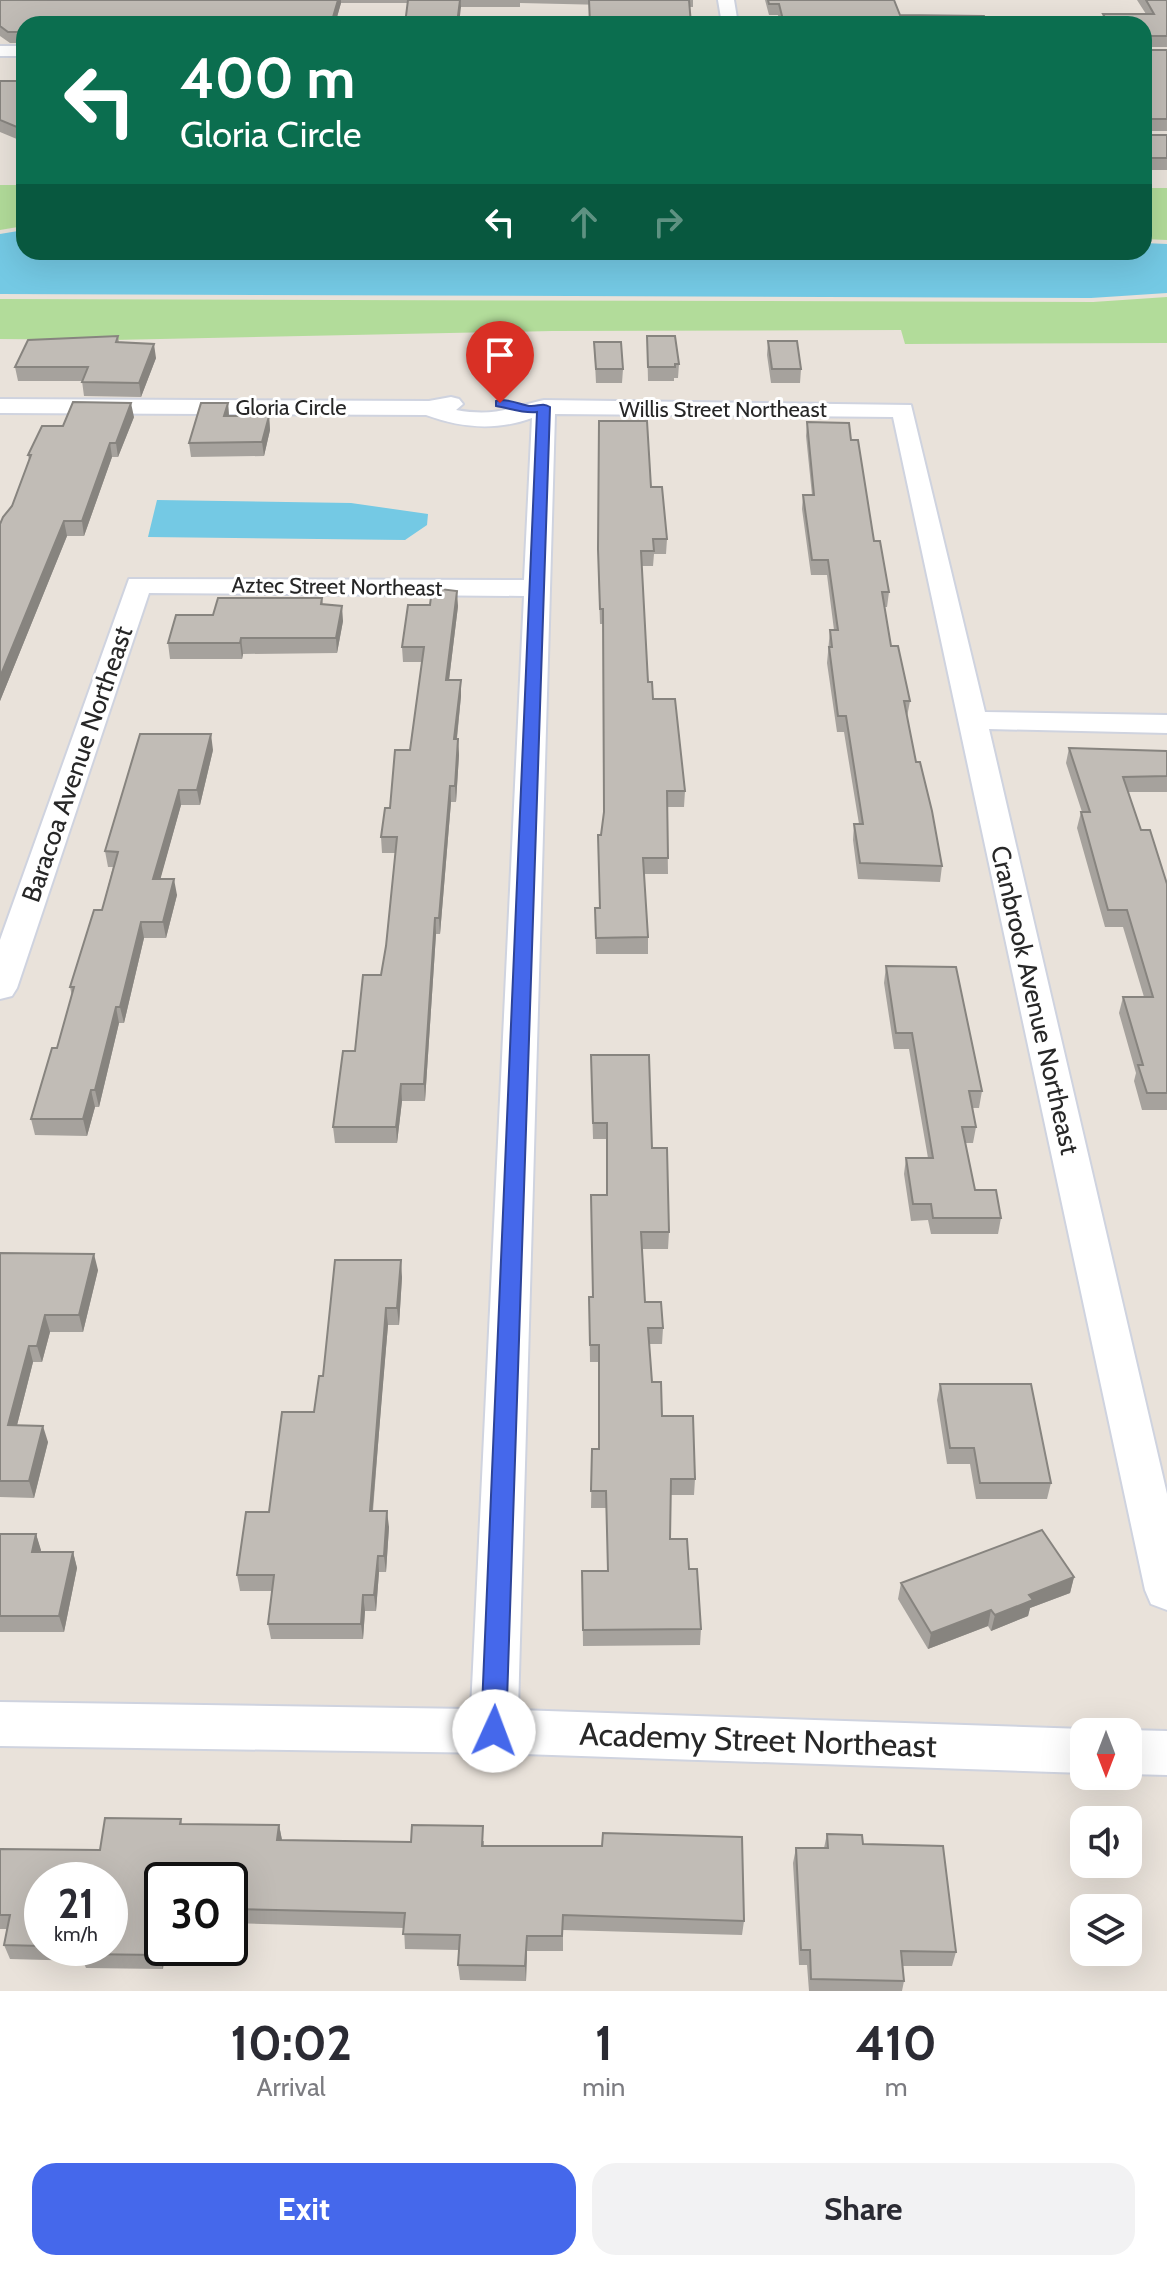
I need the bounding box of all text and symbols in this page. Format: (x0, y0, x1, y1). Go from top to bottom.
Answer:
text: 400 m (180, 44, 355, 112)
icon: left (48, 48, 152, 152)
text: Gloria Circle (180, 112, 361, 156)
icon: left (478, 200, 522, 244)
icon: ahead (562, 200, 606, 244)
icon: right (646, 200, 690, 244)
pin (466, 321, 534, 403)
icon: arrive (478, 333, 522, 377)
street label: Gloria Circle (236, 394, 346, 421)
street label: Willis Street Northeast (619, 396, 828, 423)
street label: Aztec Street Northeast (231, 571, 443, 602)
street label: Baracoa Avenue Northeast (15, 622, 139, 906)
street label: Cranbrook Avenue Northeast (984, 842, 1086, 1158)
position arrow (452, 1689, 536, 1773)
street label: Academy Street Northeast (579, 1714, 938, 1765)
north arrow (1070, 1718, 1142, 1790)
map controls (1070, 1718, 1142, 1966)
button: sound (1070, 1806, 1142, 1878)
speed limit sign: 30 (144, 1862, 248, 1966)
text: 21 (58, 1879, 94, 1928)
button: layers (1070, 1894, 1142, 1966)
text: km/h (54, 1922, 98, 1946)
text: 10:02 (230, 2014, 352, 2072)
text: 1 (595, 2014, 613, 2072)
text: 410 (856, 2014, 937, 2072)
text: Arrival (257, 2071, 326, 2103)
text: min (582, 2071, 625, 2103)
text: m (885, 2071, 908, 2103)
button: Exit (32, 2163, 576, 2255)
button: Share (592, 2163, 1135, 2255)

